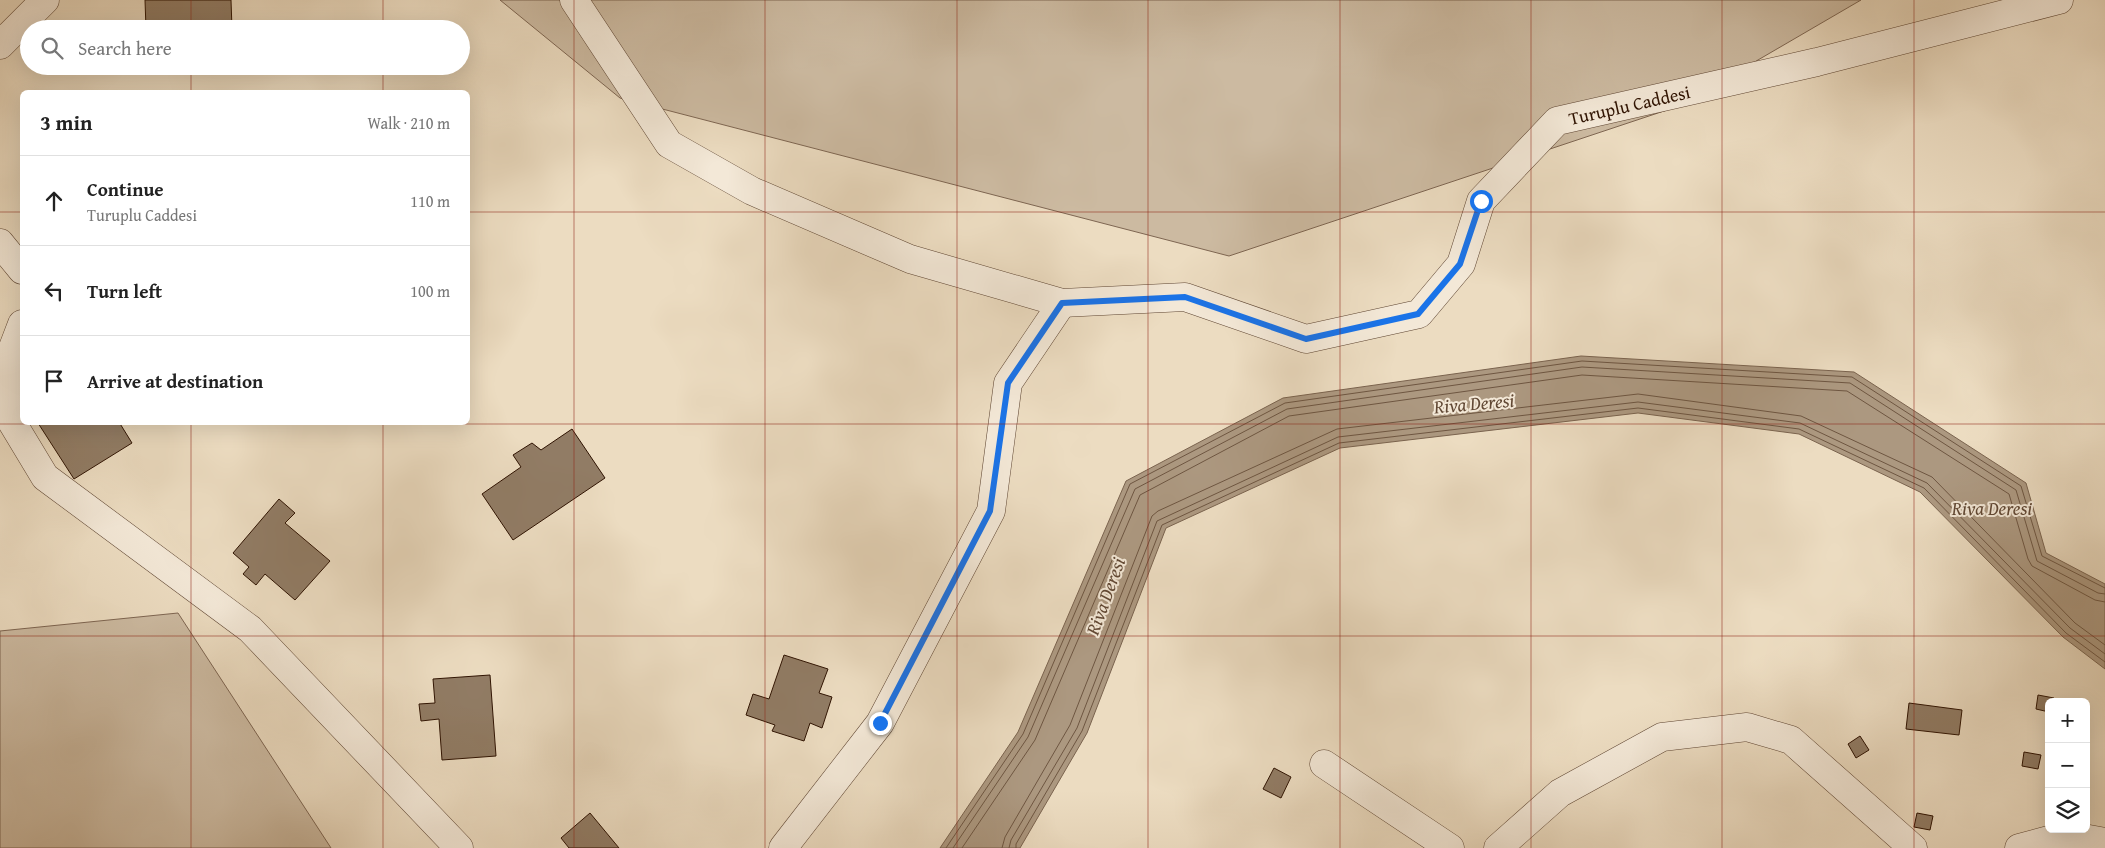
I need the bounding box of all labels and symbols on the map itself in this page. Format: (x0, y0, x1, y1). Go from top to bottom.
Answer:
street label: Turuplu Caddesi (1566, 78, 1693, 131)
route start (1470, 190, 1493, 213)
water label: Riva Deresi (1432, 386, 1515, 421)
water label: Riva Deresi (1951, 494, 2032, 522)
water label: Riva Deresi (1078, 553, 1132, 639)
route end (869, 712, 892, 735)

